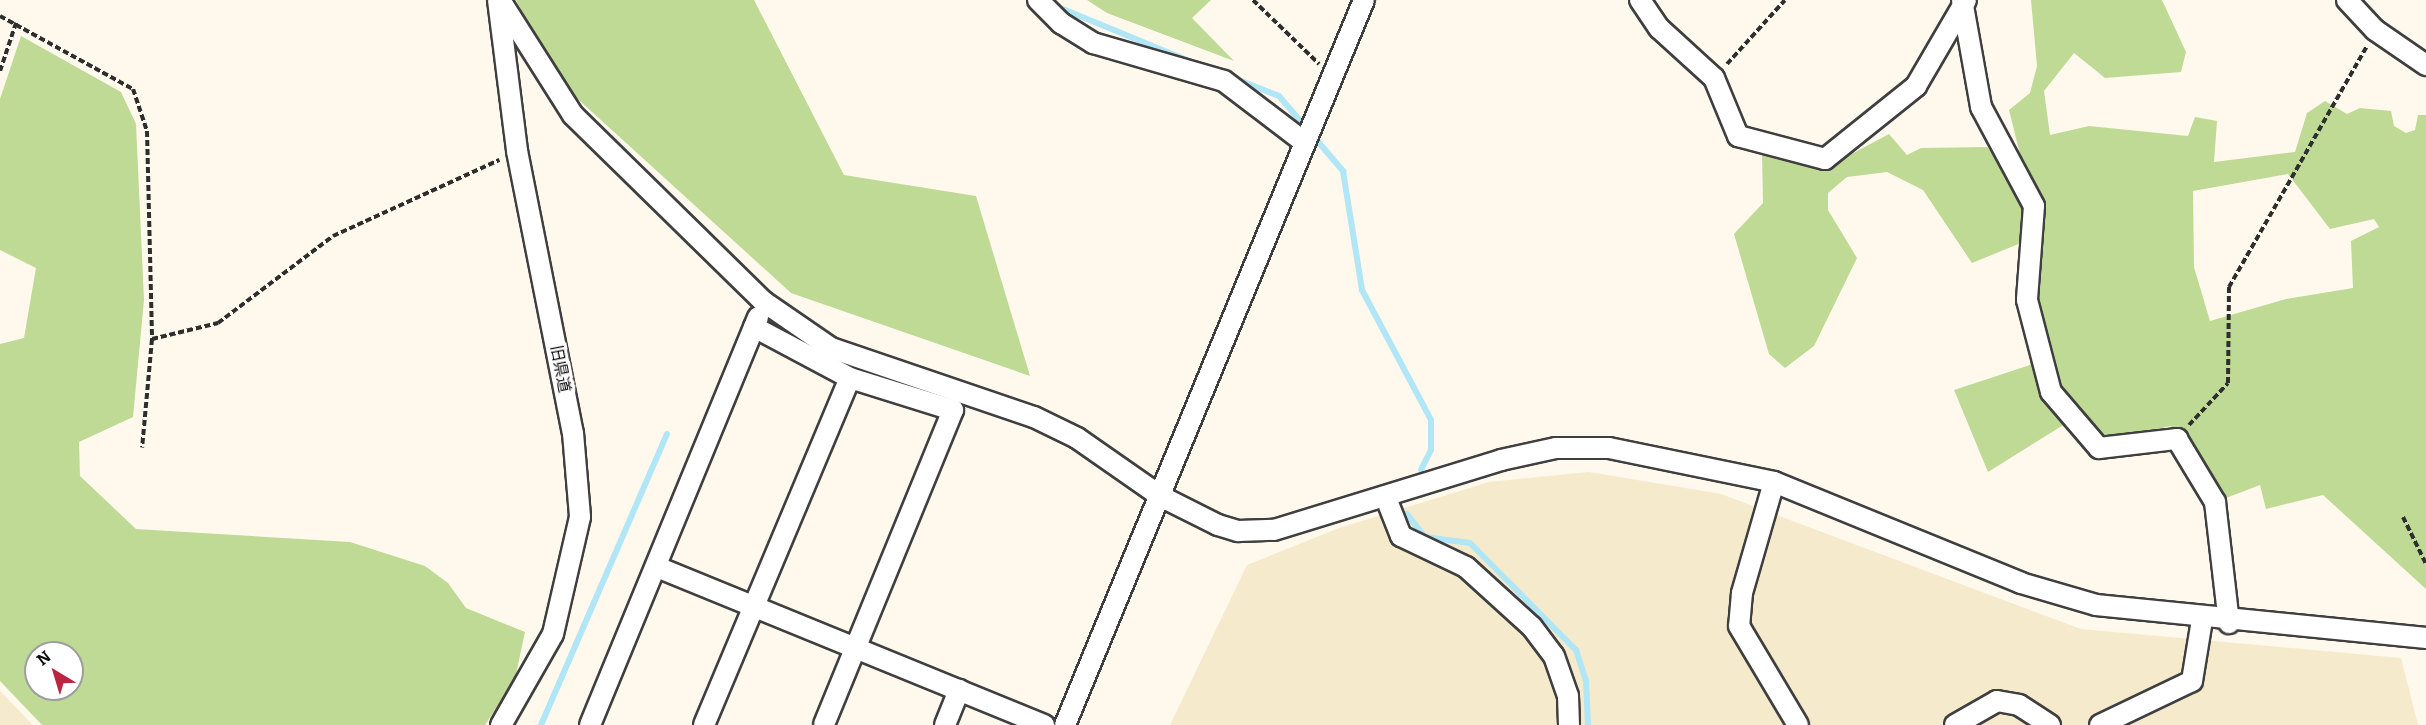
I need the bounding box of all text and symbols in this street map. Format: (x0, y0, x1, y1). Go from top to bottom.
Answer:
street label: 旧県道 (546, 344, 574, 394)
north arrow (24, 641, 84, 701)
text: N (33, 647, 55, 669)

